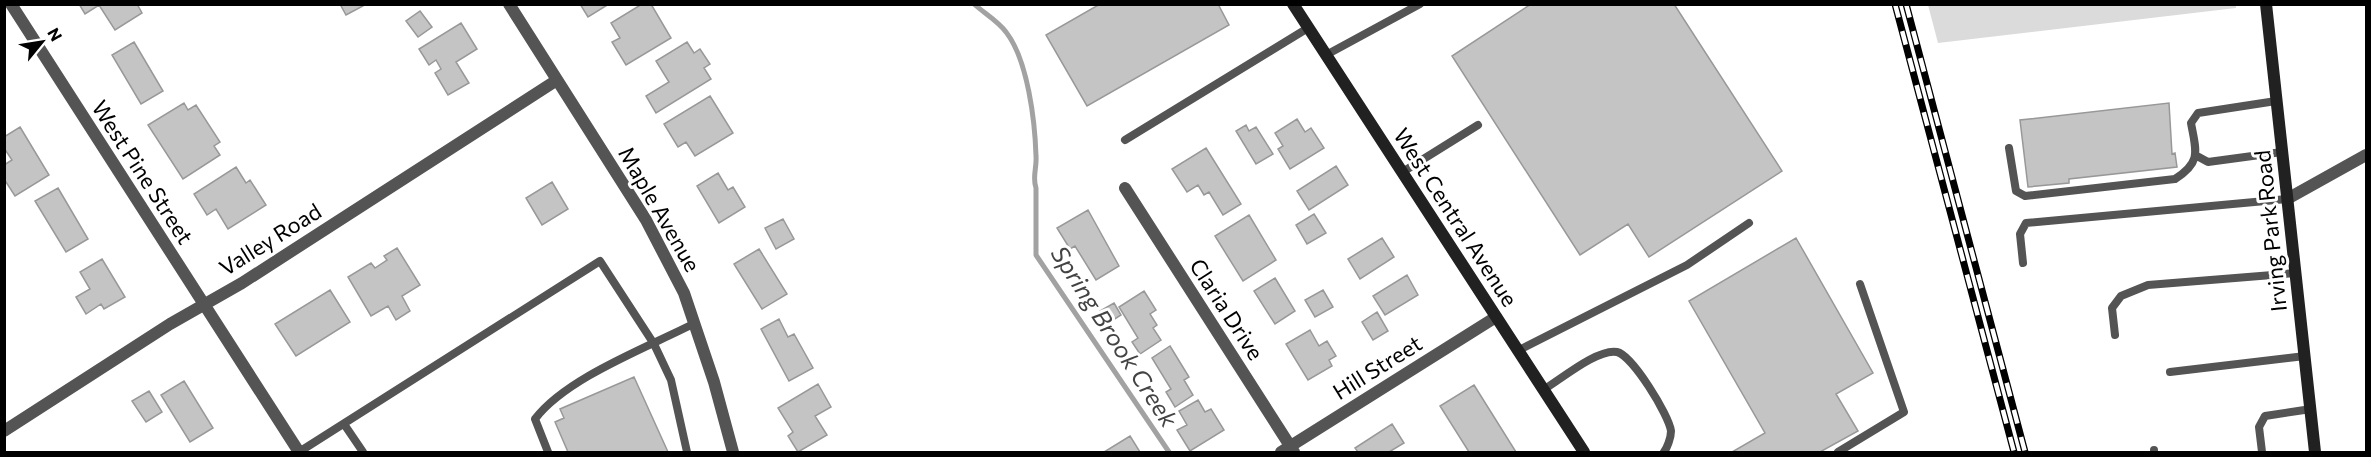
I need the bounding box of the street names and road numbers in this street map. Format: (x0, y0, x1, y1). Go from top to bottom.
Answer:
street label: West Pine Street (87, 95, 199, 249)
street label: West Central Avenue (1388, 123, 1524, 311)
street label: Maple Avenue (613, 142, 707, 276)
street label: Irving Park Road (2248, 149, 2292, 313)
street label: Valley Road (214, 197, 326, 281)
street label: Claria Drive (1184, 253, 1270, 365)
street label: Hill Street (1328, 329, 1426, 405)

